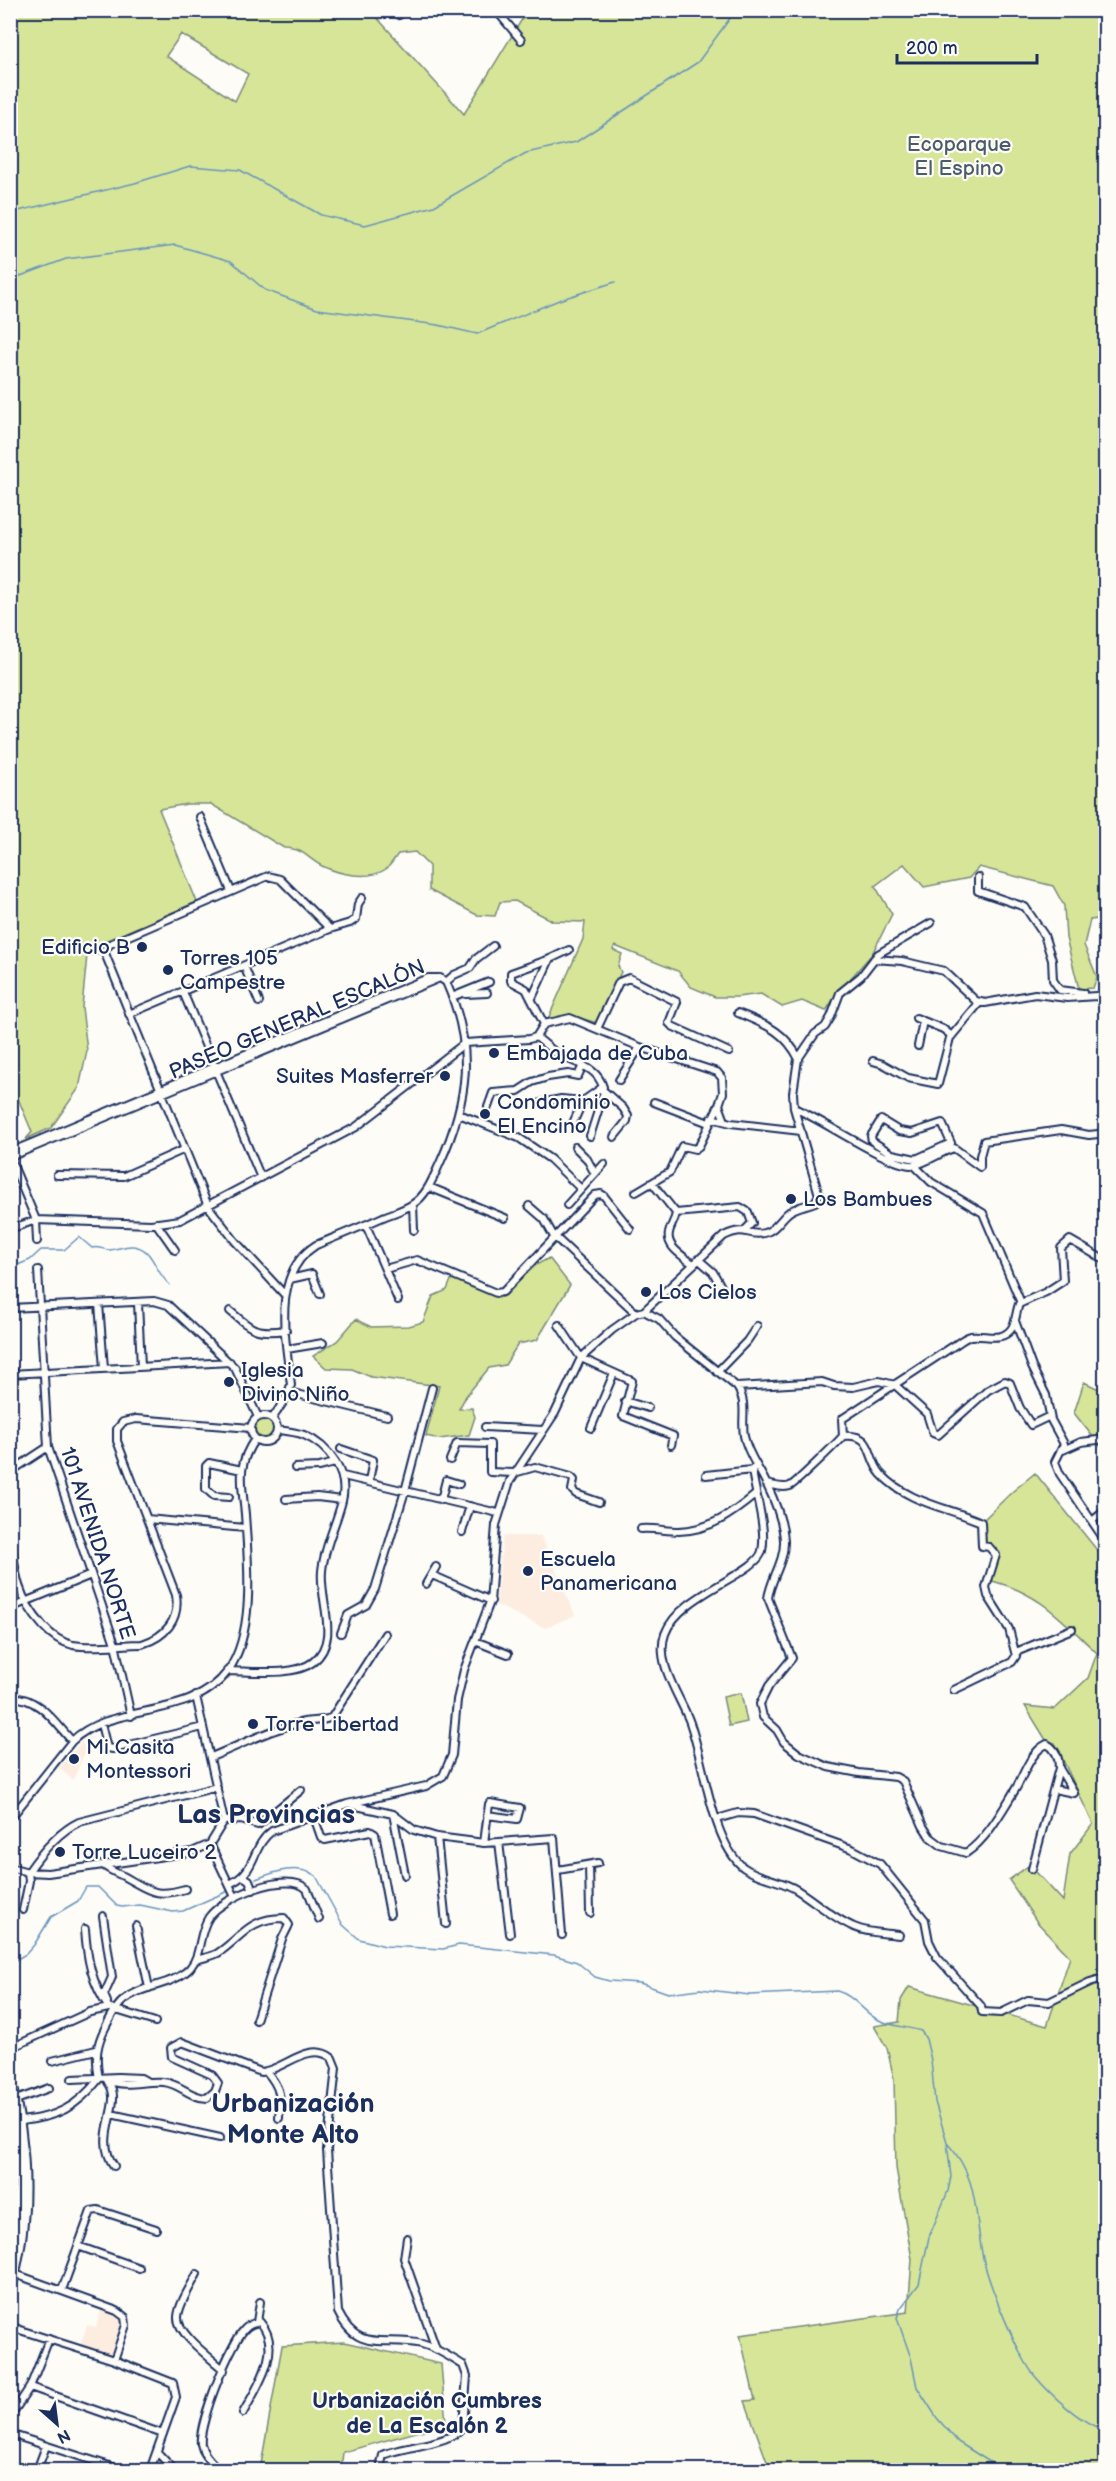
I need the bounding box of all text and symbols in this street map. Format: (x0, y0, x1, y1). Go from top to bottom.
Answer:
scale bar (897, 27, 1036, 65)
text: 200 m (906, 38, 958, 59)
park label: Ecoparque El Espino (907, 132, 1011, 181)
place label: Edificio B (41, 935, 130, 960)
marker: Edificio B (135, 940, 149, 954)
place label: Torres 105 Campestre (180, 946, 285, 995)
street label: PASEO GENERAL ESCALÓN (166, 954, 429, 1085)
marker: Torres 105 Campestre (161, 963, 175, 977)
place label: Embajada de Cuba (506, 1041, 688, 1066)
marker: Embajada de Cuba (487, 1046, 501, 1060)
place label: Suites Masferrer (276, 1064, 433, 1089)
marker: Suites Masferrer (438, 1069, 452, 1083)
place label: Condominio El Encino (497, 1090, 611, 1139)
marker: Condominio El Encino (478, 1107, 492, 1121)
place label: Los Bambues (803, 1187, 932, 1212)
marker: Los Bambues (784, 1192, 798, 1206)
place label: Los Cielos (658, 1280, 757, 1305)
marker: Los Cielos (639, 1285, 653, 1299)
place label: Iglesia Divino Niño (241, 1358, 349, 1407)
marker: Iglesia Divino Niño (222, 1375, 236, 1389)
street label: 101 AVENIDA NORTE (55, 1444, 140, 1643)
place label: Escuela Panamericana (540, 1547, 677, 1596)
marker: Escuela Panamericana (521, 1564, 535, 1578)
place label: Torre Libertad (265, 1712, 399, 1737)
marker: Torre Libertad (246, 1717, 260, 1731)
place label: Mi Casita Montessori (86, 1735, 191, 1784)
marker: Mi Casita Montessori (67, 1752, 81, 1766)
district label: Las Provincias (177, 1799, 355, 1831)
place label: Torre Luceiro 2 (72, 1840, 217, 1865)
marker: Torre Luceiro 2 (53, 1845, 67, 1859)
district label: Urbanización Monte Alto (211, 2088, 375, 2151)
district label: Urbanización Cumbres de La Escalón 2 (312, 2388, 542, 2440)
north arrow (27, 2394, 87, 2454)
text: N (54, 2425, 73, 2447)

